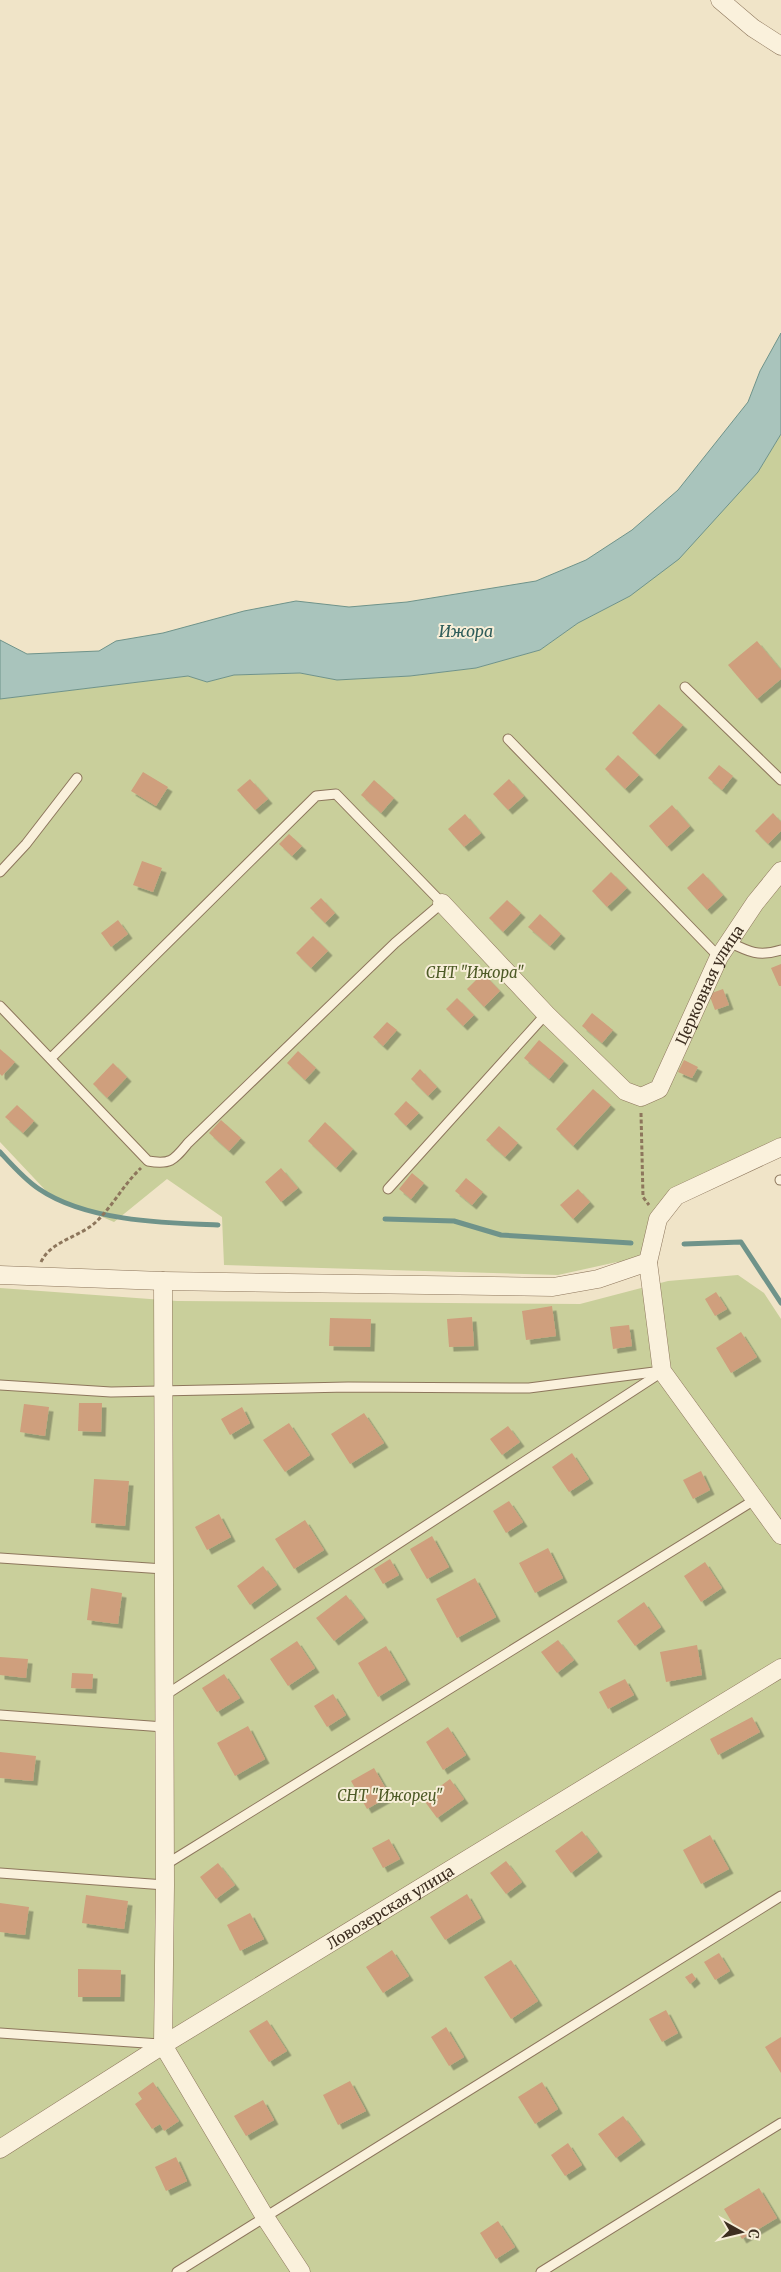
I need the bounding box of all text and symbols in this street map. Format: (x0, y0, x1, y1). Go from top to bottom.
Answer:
water label: Ижора (439, 621, 493, 641)
street label: Церковная улица (671, 921, 747, 1048)
park label: СНТ "Ижора" (426, 963, 524, 982)
park label: СНТ "Ижорец" (337, 1786, 443, 1805)
street label: Ловозерская улица (323, 1861, 457, 1953)
north arrow (716, 2207, 766, 2257)
text: С (744, 2228, 763, 2240)

